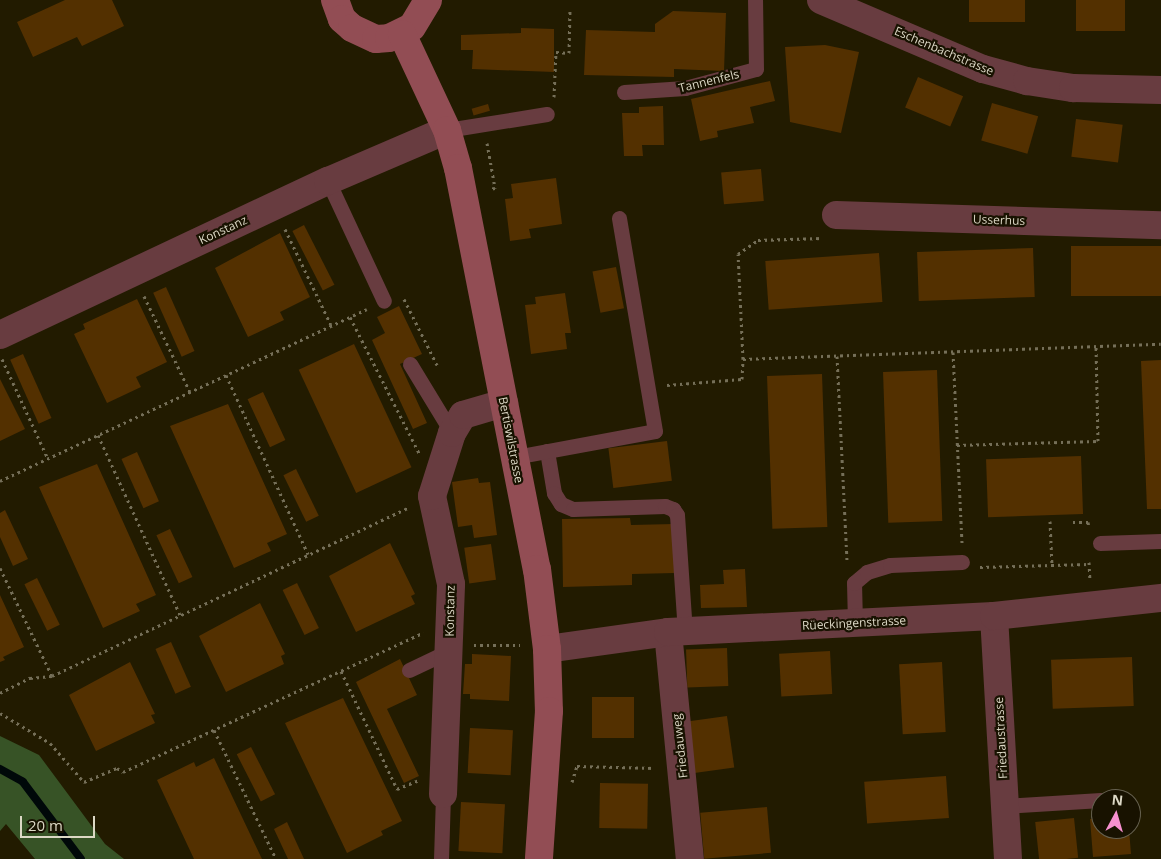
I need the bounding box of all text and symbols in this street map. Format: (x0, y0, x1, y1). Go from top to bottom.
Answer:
street label: Eschenbachstrasse (892, 24, 996, 78)
street label: Tannenfels (677, 67, 741, 95)
street label: Usserhus (973, 212, 1025, 228)
street label: Konstanz (197, 213, 249, 247)
street label: Bertiswilstrasse (496, 396, 526, 484)
street label: Konstanz (442, 585, 458, 637)
street label: Rüeckingenstrasse (802, 613, 906, 633)
street label: Friedaustrasse (992, 697, 1010, 779)
street label: Friedauweg (669, 713, 691, 779)
north arrow (1091, 789, 1141, 839)
text: N (1111, 790, 1124, 810)
scale bar (22, 806, 98, 838)
text: 20 m (28, 815, 63, 835)

